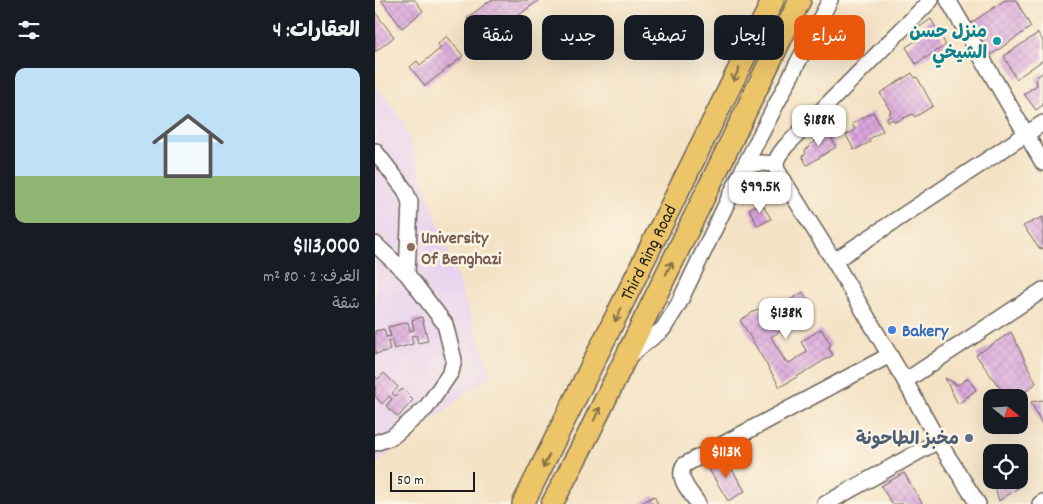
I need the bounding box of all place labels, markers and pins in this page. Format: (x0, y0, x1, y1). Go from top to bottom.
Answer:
place label: منزل حسن الشيخي (909, 21, 987, 68)
marker: منزل حسن الشيخي (991, 35, 1003, 47)
pin: $188K (784, 104, 854, 147)
pin: $99.5K (719, 172, 801, 214)
place label: University Of Benghazi (421, 227, 502, 273)
marker: University Of Benghazi (405, 241, 417, 253)
pin: $138K (751, 298, 821, 340)
place label: Bakery (902, 320, 949, 345)
marker: Bakery (886, 324, 898, 336)
place label: مخبز الطاحونة (856, 428, 959, 453)
marker: مخبز الطاحونة (963, 432, 975, 444)
pin: $113K (691, 436, 761, 479)

